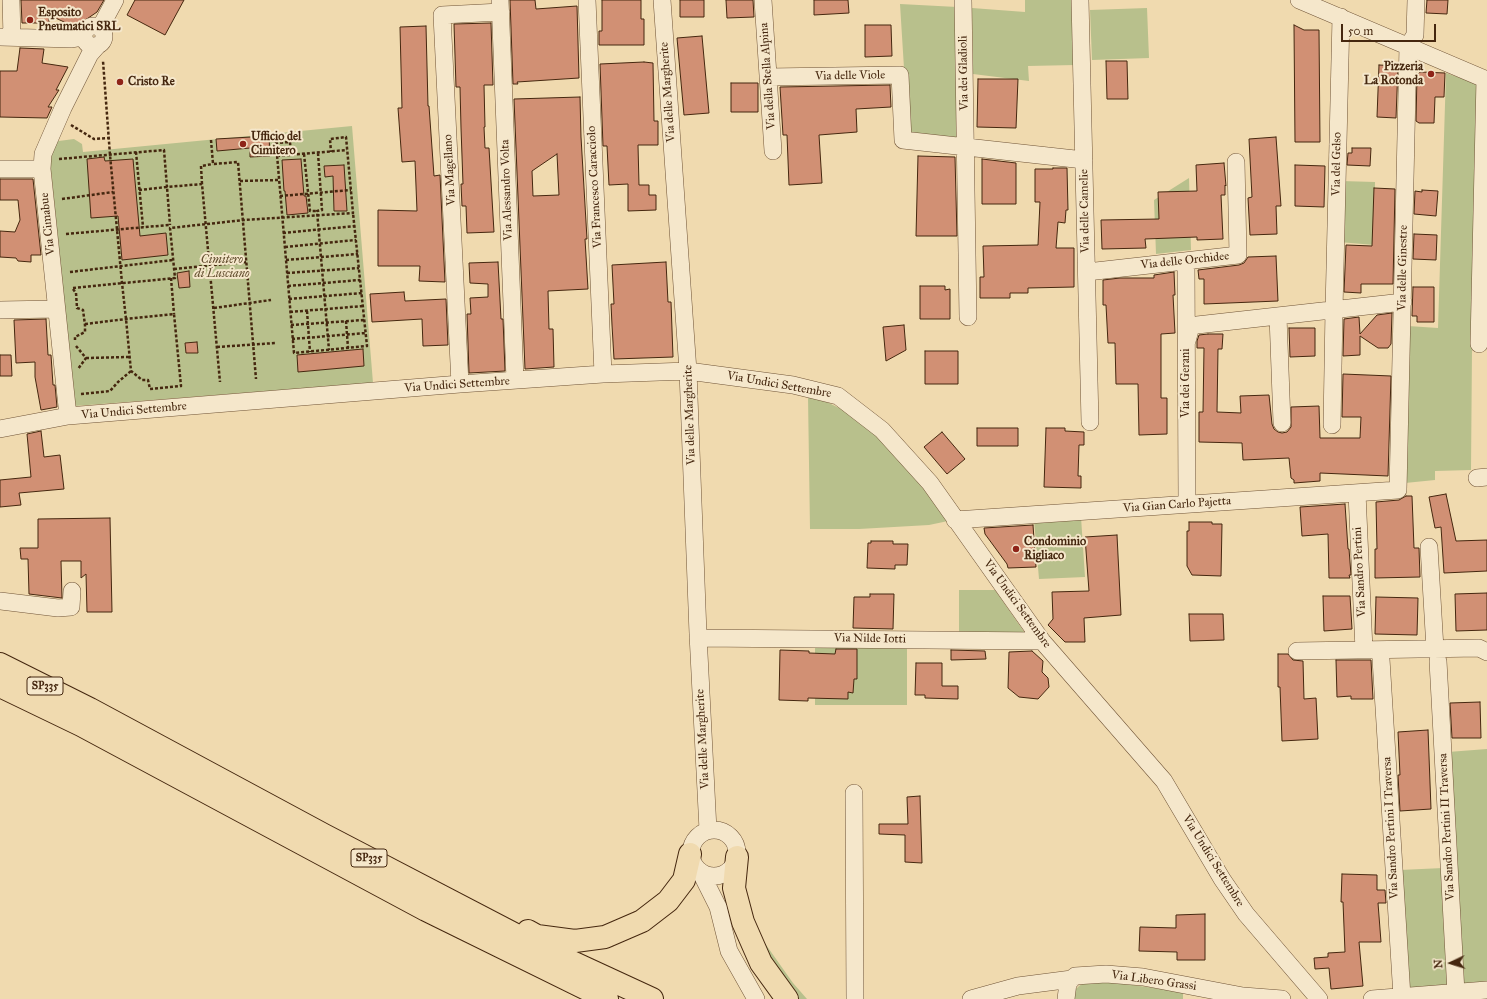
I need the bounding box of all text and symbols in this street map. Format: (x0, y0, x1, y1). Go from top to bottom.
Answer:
place label: Esposito Pneumatici SRL (38, 6, 120, 34)
marker: Esposito Pneumatici SRL (25, 15, 35, 25)
scale bar (1343, 16, 1438, 42)
street label: Via della Stella Alpina (757, 22, 779, 130)
text: 50 m (1348, 24, 1373, 38)
street label: Via dei Gladioli (956, 35, 972, 111)
street label: Via delle Margherite (657, 41, 679, 143)
place label: Pizzeria La Rotonda (1364, 60, 1423, 88)
street label: Via delle Viole (815, 68, 885, 84)
marker: Pizzeria La Rotonda (1426, 69, 1436, 79)
place label: Cristo Re (128, 75, 175, 89)
marker: Cristo Re (115, 77, 125, 87)
street label: Via Francesco Caracciolo (585, 125, 605, 249)
place label: Ufficio del Cimitero (251, 130, 301, 158)
street label: Via del Gelso (1329, 132, 1345, 196)
street label: Via Magellano (441, 134, 459, 206)
marker: Ufficio del Cimitero (238, 139, 248, 149)
street label: Via Alessandro Volta (498, 139, 516, 241)
street label: Via delle Camelie (1077, 169, 1093, 253)
street label: Via Cimabue (38, 192, 58, 256)
street label: Via delle Ginestre (1395, 225, 1411, 311)
street label: Via delle Orchidee (1140, 249, 1230, 273)
park label: Cimitero di Lusciano (194, 253, 250, 281)
street label: Via dei Gerani (1179, 348, 1193, 418)
street label: Via delle Margherite (681, 365, 699, 465)
street label: Via Undici Settembre (726, 369, 832, 401)
street label: Via Undici Settembre (404, 374, 510, 396)
street label: Via Undici Settembre (81, 399, 187, 423)
street label: Via Gian Carlo Pajetta (1122, 494, 1232, 516)
street label: Via Sandro Pertini (1350, 527, 1370, 617)
place label: Condominio Rigliaco (1024, 535, 1086, 563)
marker: Condominio Rigliaco (1011, 544, 1021, 554)
street label: Via Undici Settembre (980, 557, 1054, 651)
street label: Via Nilde Iotti (834, 631, 906, 647)
road number: SP335 (27, 677, 63, 695)
street label: Via delle Margherite (693, 688, 713, 790)
street label: Via Sandro Pertini II Traversa (1436, 753, 1458, 901)
street label: Via Sandro Pertini I Traversa (1380, 756, 1402, 900)
street label: Via Undici Settembre (1179, 812, 1247, 910)
road number: SP335 (351, 849, 387, 867)
north arrow (1431, 943, 1471, 983)
text: N (1432, 959, 1445, 969)
street label: Via Libero Grassi (1111, 968, 1197, 994)

